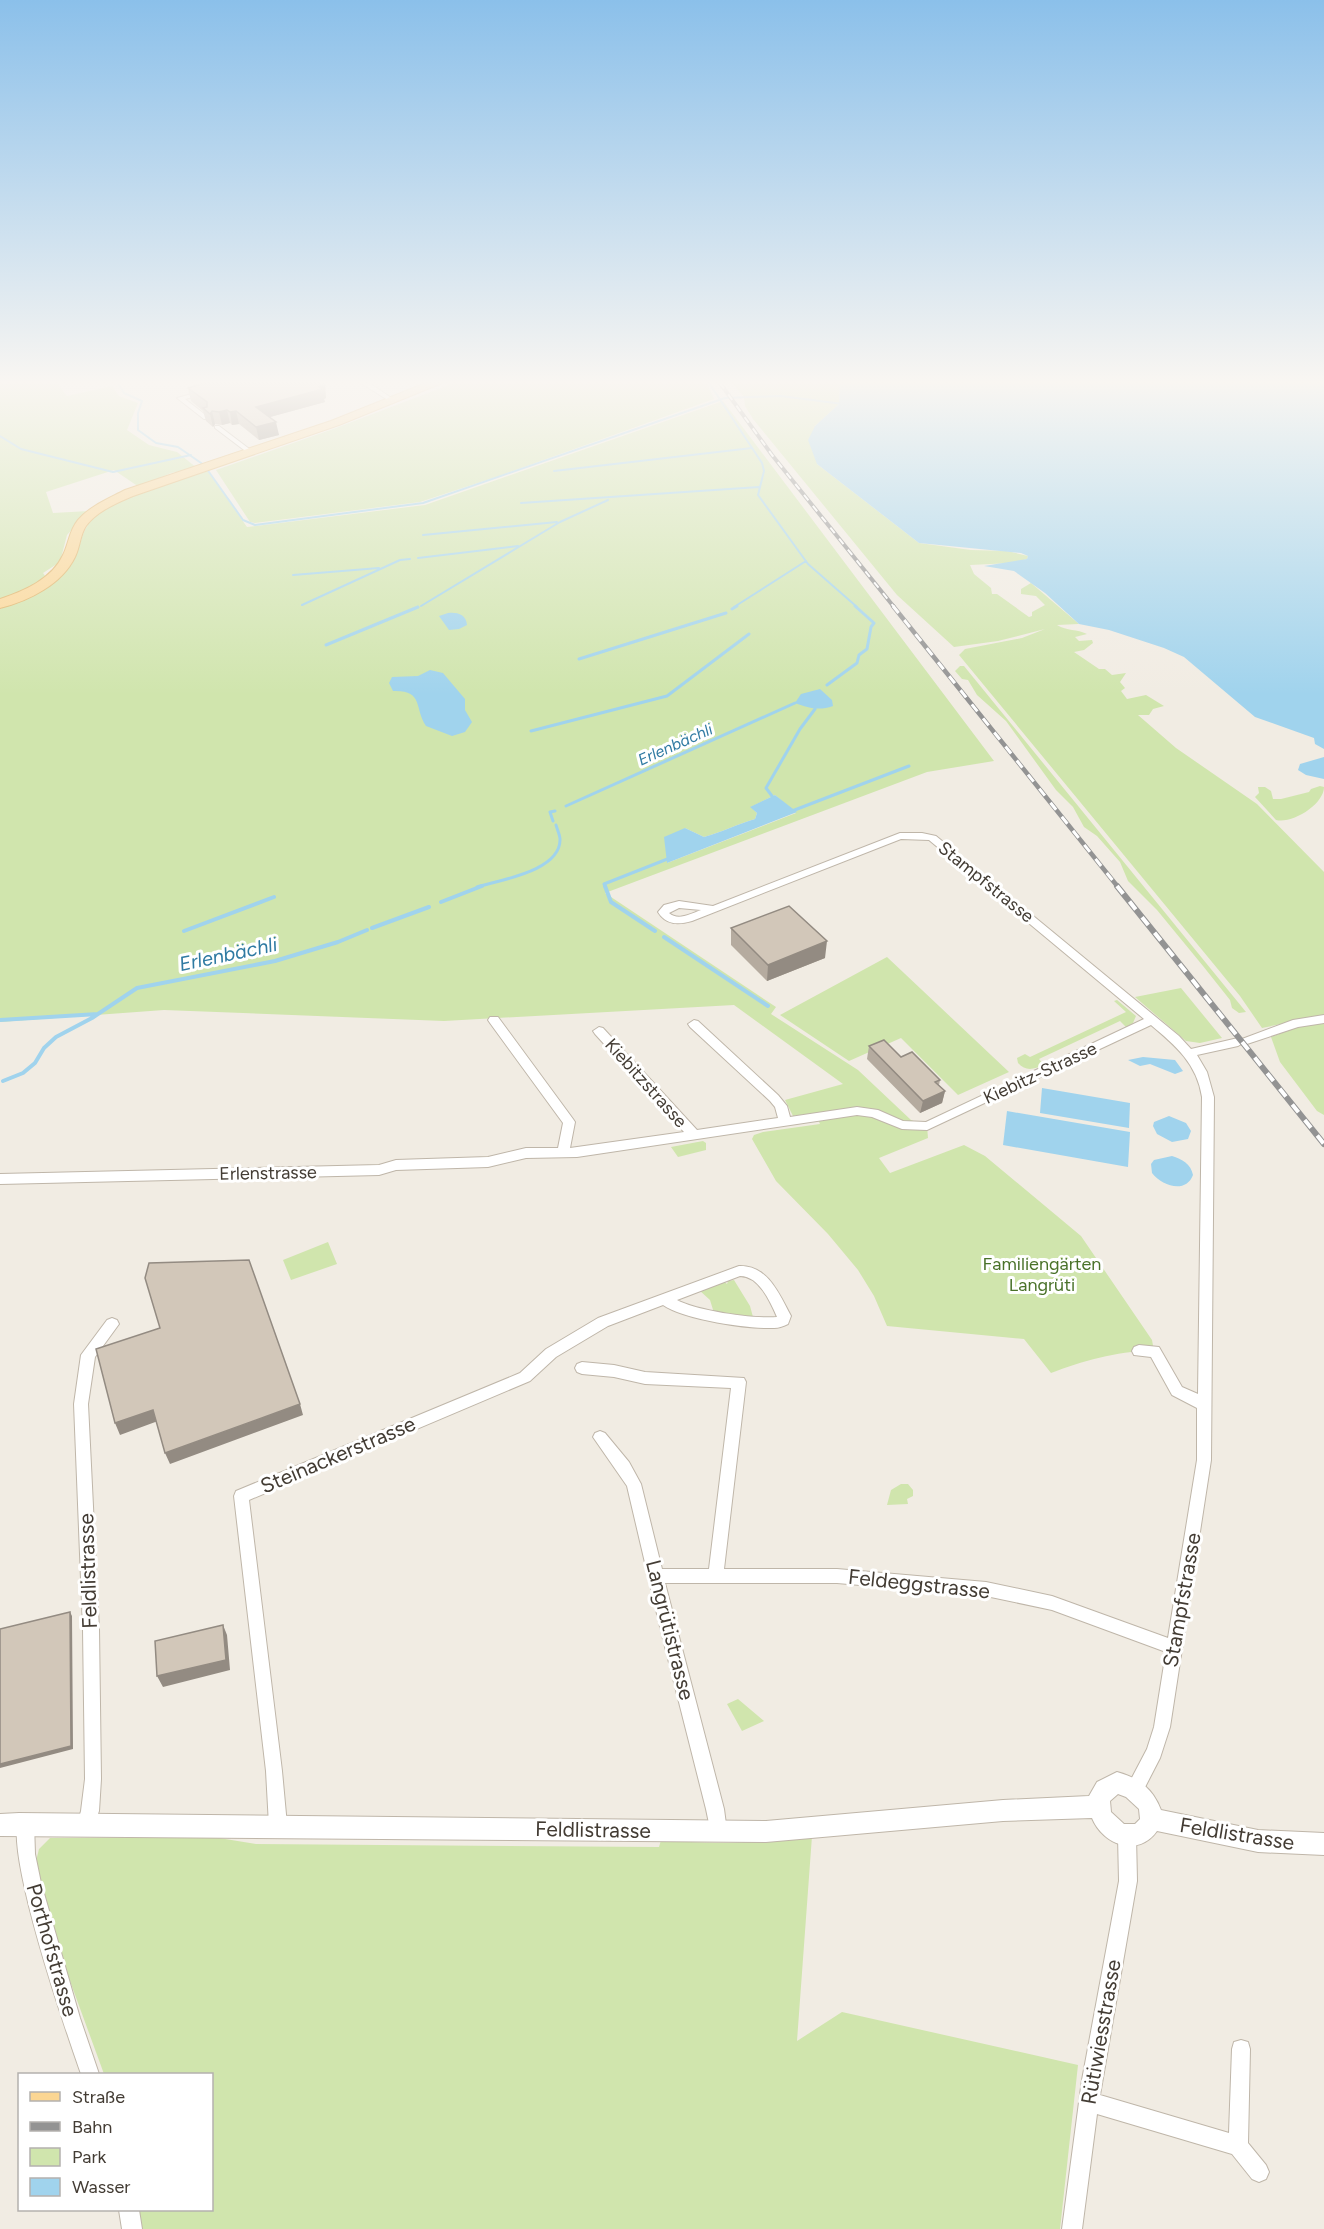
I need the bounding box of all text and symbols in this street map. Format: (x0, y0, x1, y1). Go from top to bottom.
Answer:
water label: Erlenbächli (635, 719, 716, 769)
street label: Stampfstrasse (934, 837, 1038, 927)
water label: Erlenbächli (177, 932, 280, 976)
street label: Kiebitzstrasse (600, 1034, 692, 1132)
street label: Kiebitz-Strasse (980, 1037, 1100, 1109)
street label: Erlenstrasse (219, 1161, 317, 1185)
park label: Familiengärten Langrüti (983, 1253, 1101, 1296)
street label: Steinackerstrasse (257, 1411, 419, 1498)
street label: Feldlistrasse (73, 1513, 102, 1629)
street label: Stampfstrasse (1157, 1531, 1206, 1669)
street label: Langrütistrasse (641, 1557, 700, 1703)
street label: Feldeggstrasse (847, 1564, 991, 1603)
street label: Feldlistrasse (1178, 1812, 1296, 1855)
street label: Feldlistrasse (535, 1816, 651, 1843)
street label: Porthofstrasse (22, 1880, 83, 2019)
street label: Rütiwiesstrasse (1075, 1957, 1126, 2106)
legend (18, 2073, 213, 2211)
text: Straße (72, 2086, 125, 2108)
text: Bahn (72, 2116, 112, 2138)
text: Park (72, 2146, 107, 2168)
text: Wasser (72, 2176, 130, 2198)

